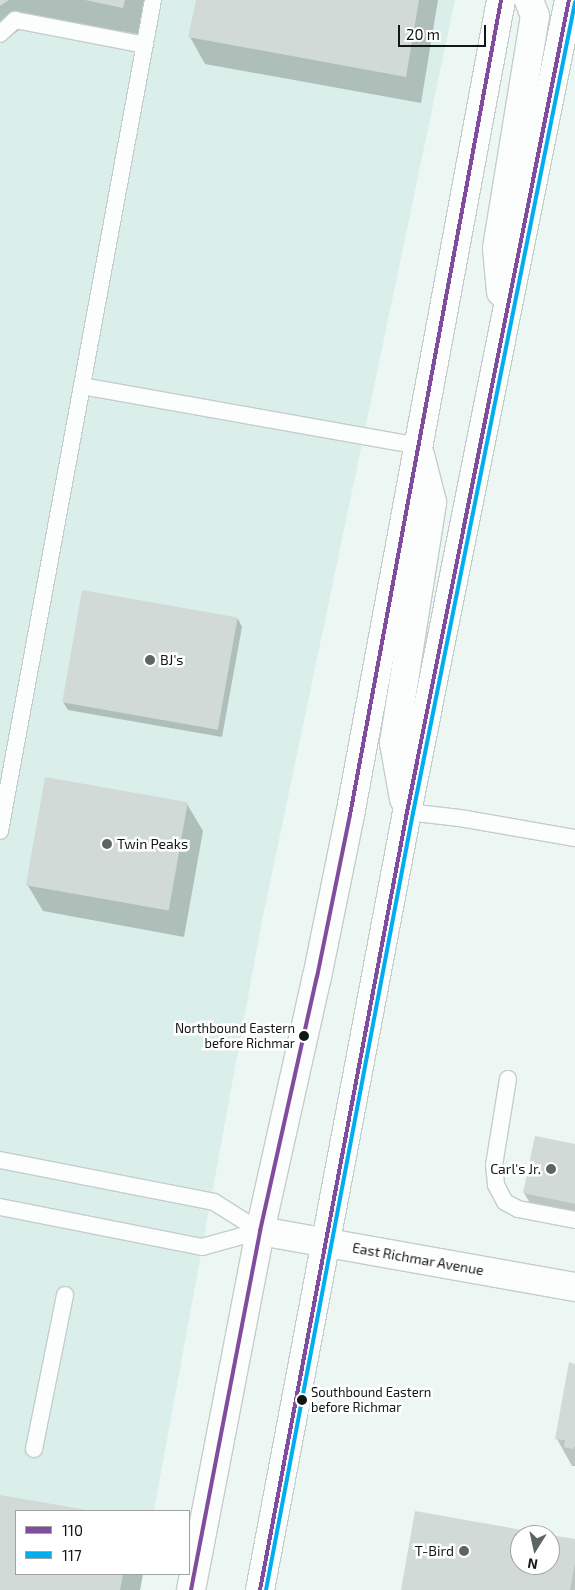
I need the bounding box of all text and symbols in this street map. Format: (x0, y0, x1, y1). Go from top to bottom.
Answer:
scale bar (400, 15, 488, 47)
text: 20 m (406, 25, 440, 43)
place label: BJ's (160, 652, 183, 668)
marker: BJ's (144, 654, 156, 666)
place label: Twin Peaks (117, 836, 188, 852)
marker: Twin Peaks (101, 838, 113, 850)
place label: Northbound Eastern before Richmar (175, 1021, 295, 1052)
marker: Northbound Eastern before Richmar (299, 1031, 309, 1041)
place label: Carl's Jr. (490, 1161, 541, 1177)
marker: Carl's Jr. (545, 1163, 557, 1175)
street label: East Richmar Avenue (351, 1239, 485, 1279)
place label: Southbound Eastern before Richmar (311, 1385, 431, 1416)
marker: Southbound Eastern before Richmar (297, 1395, 307, 1405)
legend (15, 1510, 190, 1575)
text: 110 (62, 1521, 83, 1539)
north arrow (510, 1525, 560, 1575)
place label: T-Bird (415, 1543, 454, 1559)
marker: T-Bird (458, 1545, 470, 1557)
text: 117 (62, 1546, 82, 1564)
text: N (526, 1555, 539, 1574)

